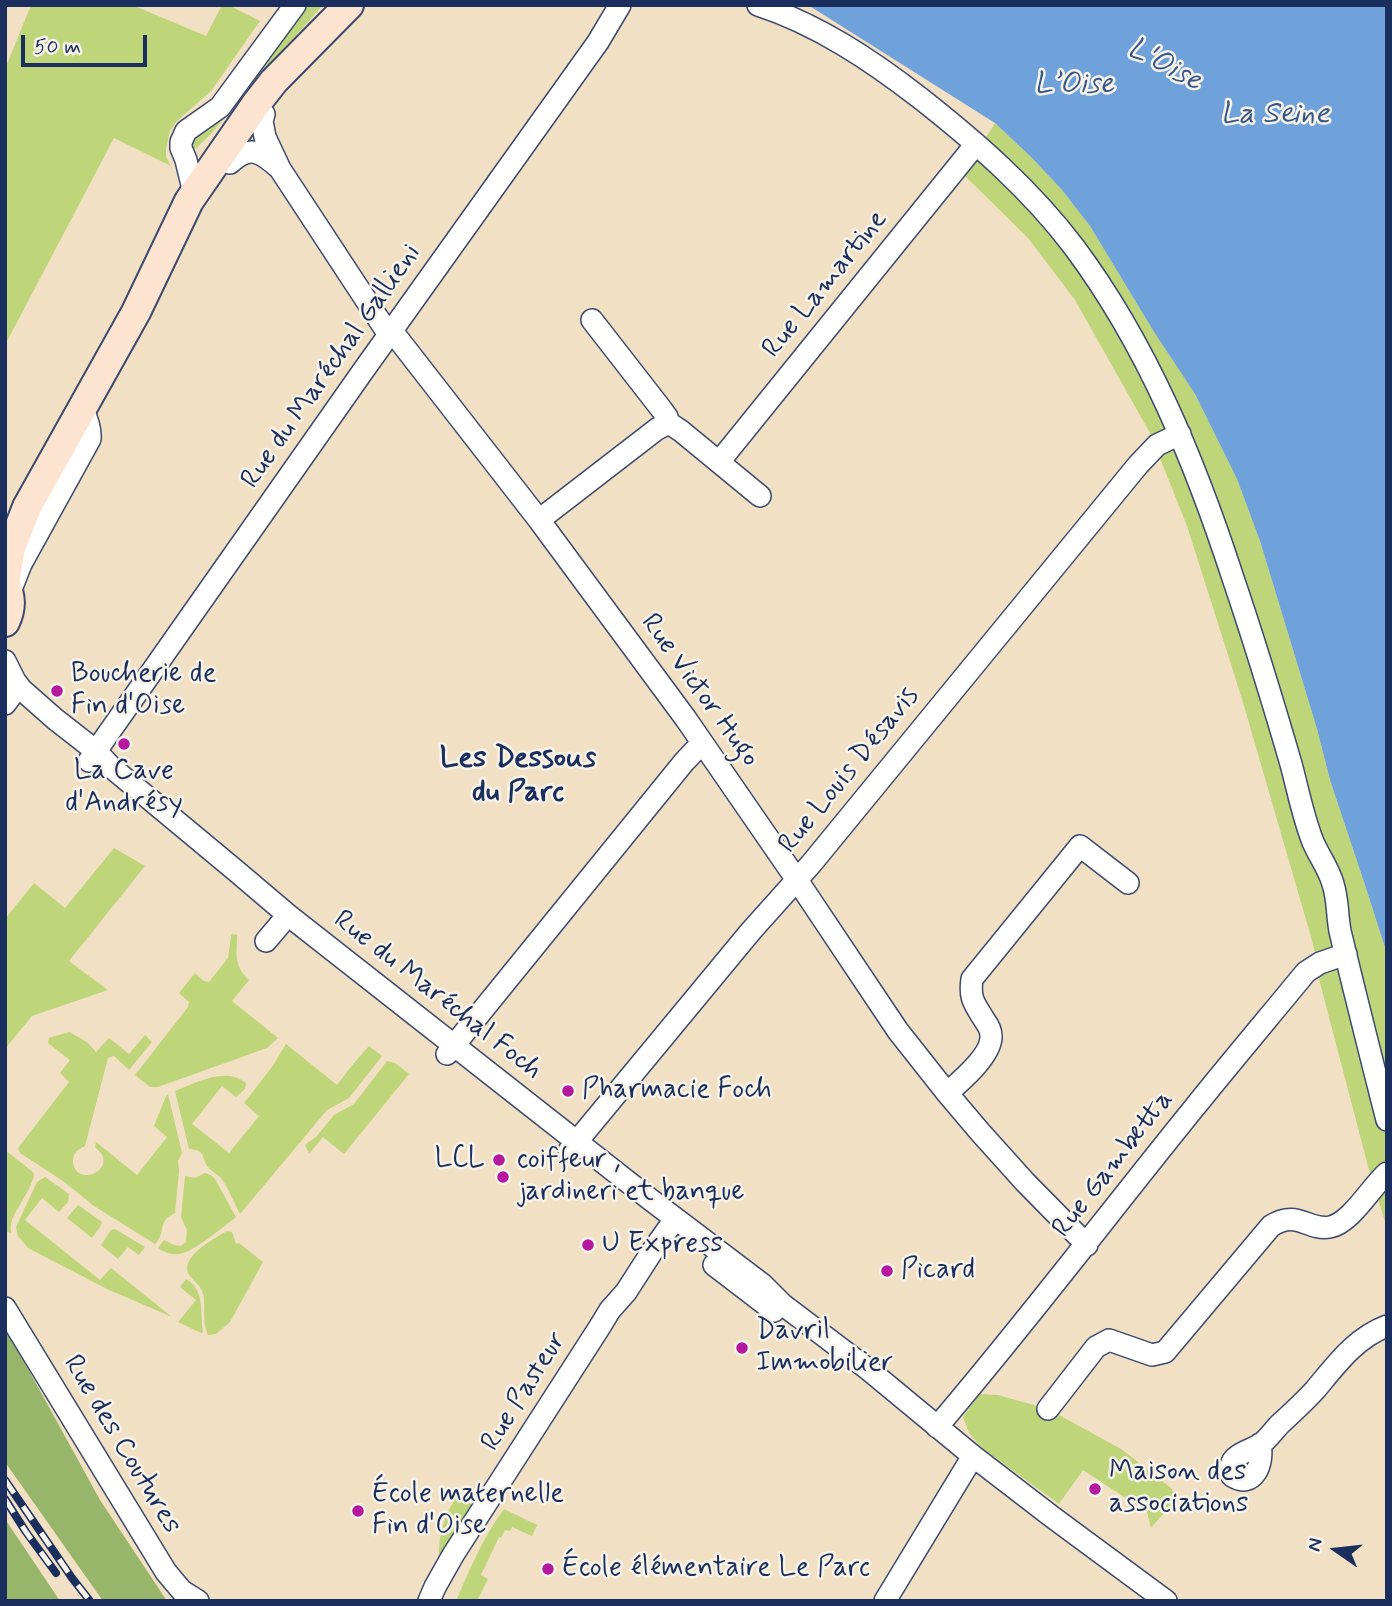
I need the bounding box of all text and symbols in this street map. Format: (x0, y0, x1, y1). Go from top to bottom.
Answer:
scale bar (24, 21, 150, 65)
water label: L'Oise (1120, 31, 1208, 101)
text: 50 m (34, 33, 81, 61)
water label: L’Oise (1034, 68, 1114, 104)
water label: La Seine (1220, 98, 1330, 134)
street label: Rue Lamartine (756, 204, 896, 366)
street label: Rue du Maréchal Gallieni (235, 238, 429, 496)
street label: Rue Victor Hugo (632, 608, 766, 774)
place label: Boucherie de Fin d'Oise (71, 658, 216, 724)
street label: Rue Louis Désavis (772, 681, 928, 861)
marker: Boucherie de Fin d'Oise (49, 683, 65, 699)
marker: La Cave d'Andrésy (116, 736, 132, 752)
district label: Les Dessous du Parc (440, 742, 596, 812)
place label: La Cave d'Andrésy (65, 755, 183, 821)
street label: Rue du Maréchal Foch (326, 904, 548, 1088)
place label: Pharmacie Foch (582, 1074, 772, 1108)
marker: Pharmacie Foch (560, 1083, 576, 1099)
street label: Rue Gambetta (1046, 1085, 1182, 1245)
place label: LCL (435, 1143, 485, 1177)
place label: coiffeur , jardineri et banque (517, 1144, 744, 1210)
marker: LCL (491, 1152, 507, 1168)
marker: coiffeur , jardineri et banque (495, 1169, 511, 1185)
place label: U Express (602, 1228, 723, 1262)
marker: U Express (580, 1237, 596, 1253)
place label: Picard (901, 1254, 975, 1288)
marker: Picard (879, 1263, 895, 1279)
place label: Davril Immobilier (756, 1315, 893, 1381)
street label: Rue Pasteur (475, 1326, 575, 1458)
marker: Davril Immobilier (734, 1340, 750, 1356)
street label: Rue des Coutures (54, 1350, 188, 1540)
place label: Maison des associations (1109, 1456, 1248, 1522)
place label: École maternelle Fin d'Oise (372, 1478, 564, 1544)
marker: Maison des associations (1087, 1481, 1103, 1497)
marker: École maternelle Fin d'Oise (350, 1503, 366, 1519)
north arrow (1301, 1515, 1371, 1585)
text: N (1301, 1536, 1329, 1554)
place label: École élémentaire Le Parc (562, 1552, 870, 1586)
marker: École élémentaire Le Parc (540, 1561, 556, 1577)

